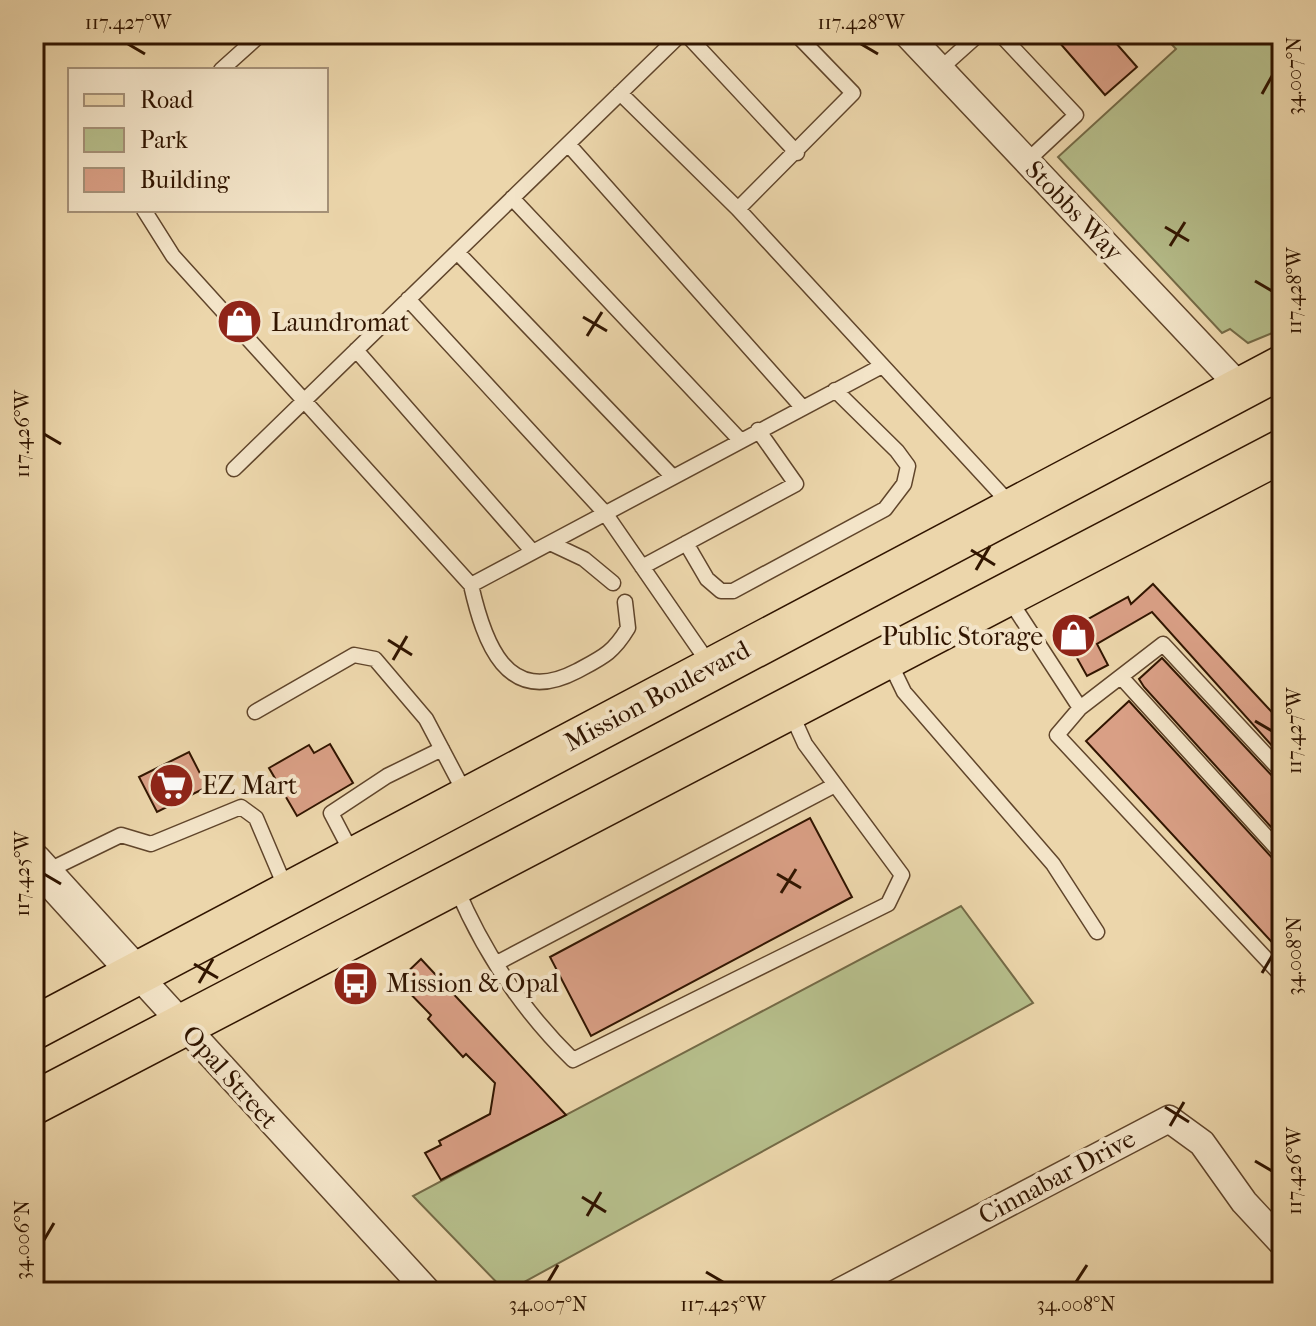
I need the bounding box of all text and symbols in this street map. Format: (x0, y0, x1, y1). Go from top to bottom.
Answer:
text: 117.427°W (85, 11, 173, 34)
text: 117.428°W (817, 11, 906, 34)
text: 34.007°N (1283, 37, 1306, 115)
legend (68, 68, 328, 212)
text: Road (140, 86, 194, 114)
text: Park (140, 126, 188, 154)
street label: Stobbs Way (1019, 154, 1130, 268)
text: Building (140, 166, 231, 194)
text: 117.428°W (1283, 246, 1306, 335)
shop icon: Laundromat (216, 298, 264, 346)
place label: Laundromat (271, 307, 410, 338)
text: 117.426°W (11, 389, 34, 478)
shop icon: Public Storage (1050, 612, 1098, 660)
place label: Public Storage (882, 621, 1043, 652)
street label: Mission Boulevard (559, 634, 756, 758)
text: 117.427°W (1283, 686, 1306, 774)
supermarket icon: EZ Mart (147, 761, 195, 809)
place label: EZ Mart (202, 770, 298, 801)
text: 117.425°W (11, 830, 34, 917)
text: 34.008°N (1283, 917, 1306, 995)
bus stop icon: Mission & Opal (331, 959, 379, 1007)
place label: Mission & Opal (386, 968, 559, 999)
street label: Opal Street (176, 1019, 285, 1136)
street label: Cinnabar Drive (973, 1123, 1141, 1231)
text: 117.426°W (1283, 1126, 1306, 1215)
text: 34.006°N (11, 1200, 34, 1280)
text: 34.007°N (509, 1293, 587, 1316)
text: 117.425°W (680, 1293, 767, 1316)
text: 34.008°N (1037, 1293, 1115, 1316)

